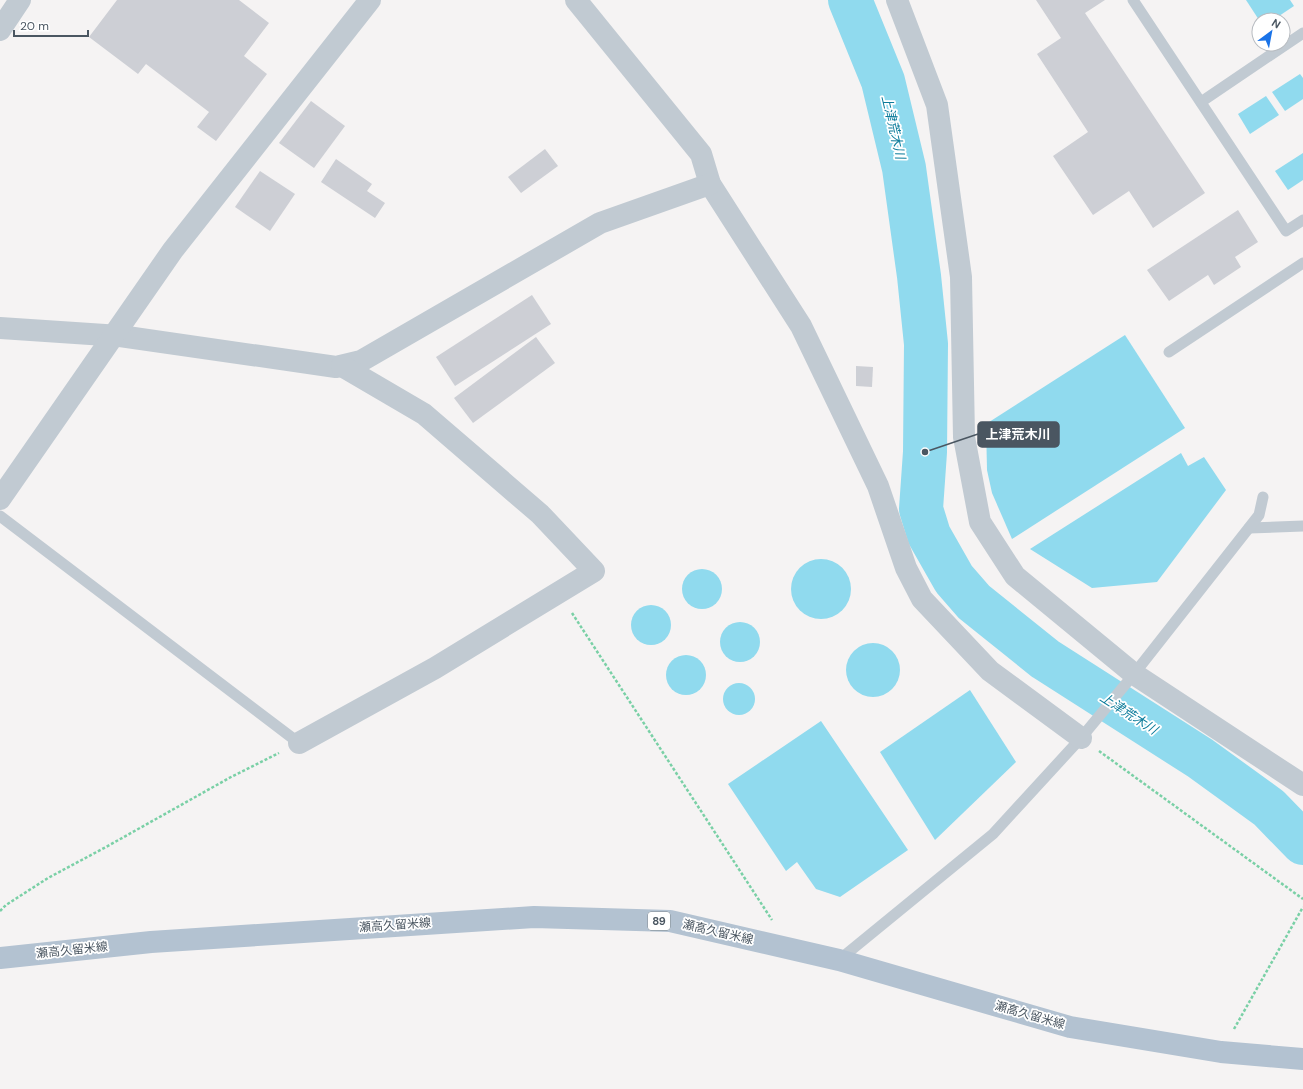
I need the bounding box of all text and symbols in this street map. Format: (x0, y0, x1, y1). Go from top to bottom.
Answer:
scale bar (14, 12, 88, 38)
north arrow (1251, 12, 1291, 52)
text: N (1269, 15, 1283, 32)
text: 20 m (20, 18, 49, 34)
water label: 上津荒木川 (878, 94, 910, 163)
callout: 上津荒木川 (978, 422, 1059, 447)
text: 上津荒木川 (985, 426, 1051, 443)
water label: 上津荒木川 (1097, 689, 1162, 739)
road number: 89 (648, 912, 670, 930)
street label: 瀬高久留米線 (359, 915, 431, 935)
street label: 瀬高久留米線 (681, 916, 755, 948)
street label: 瀬高久留米線 (35, 938, 109, 962)
street label: 瀬高久留米線 (993, 997, 1067, 1033)

